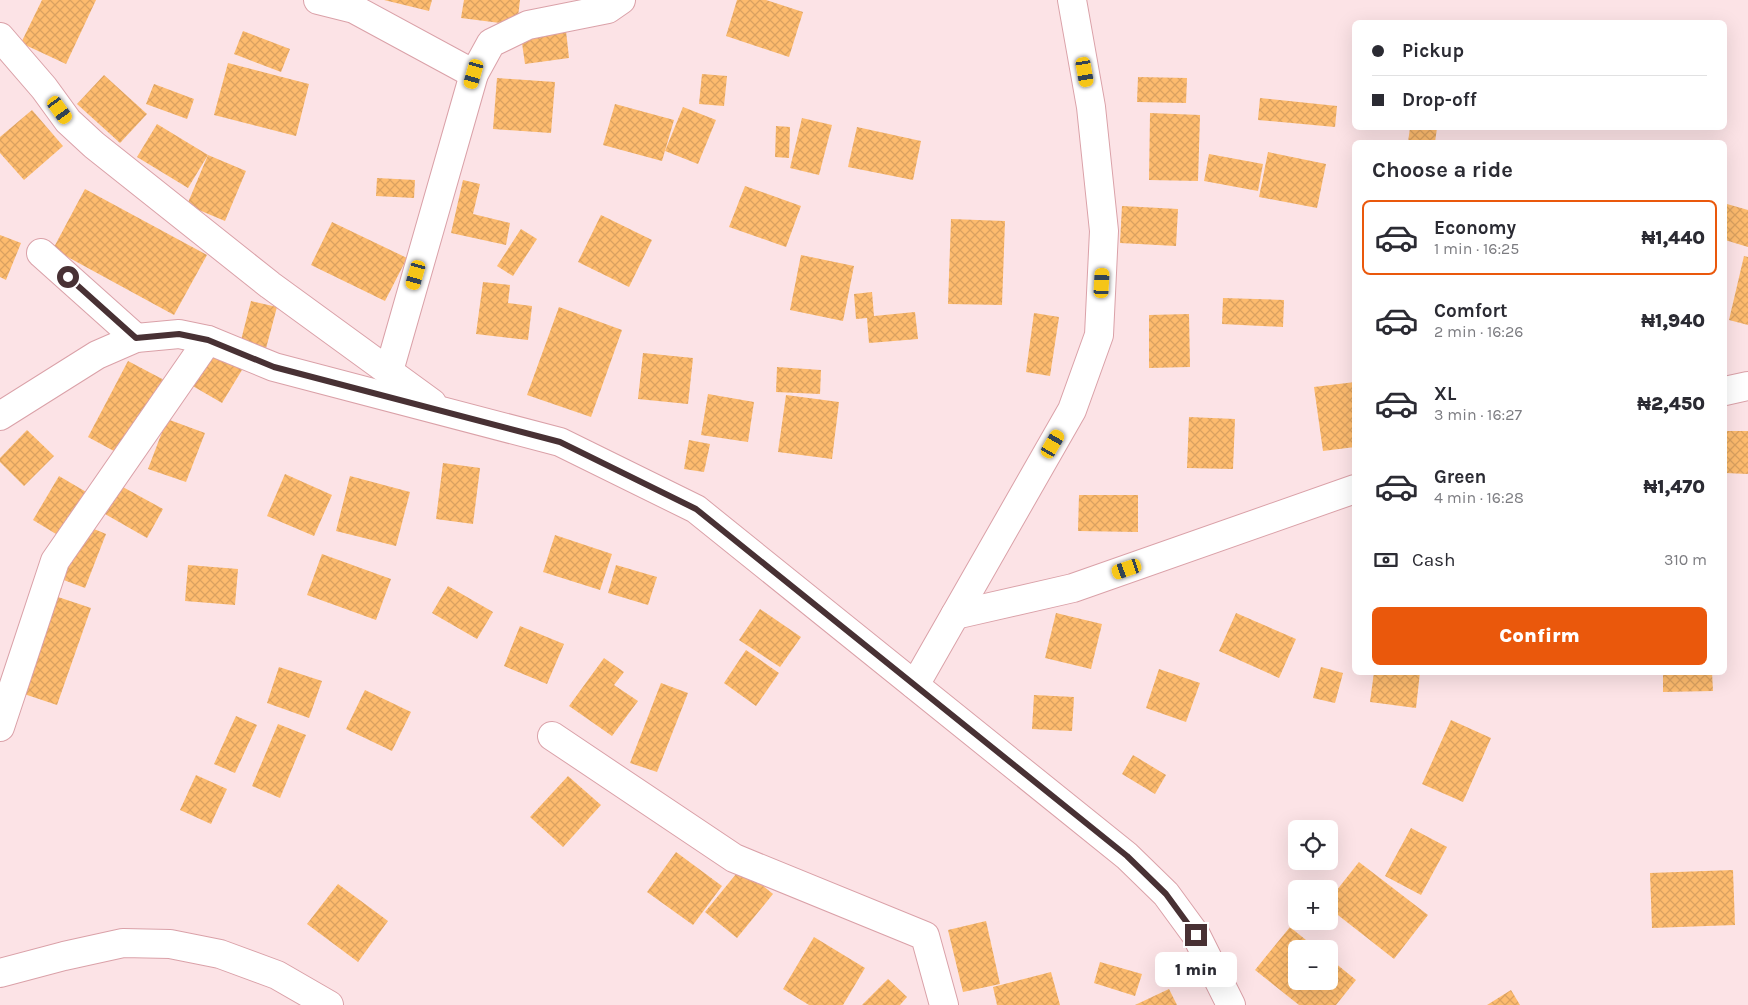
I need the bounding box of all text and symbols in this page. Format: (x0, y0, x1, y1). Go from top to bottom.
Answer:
text: Pickup (1402, 40, 1464, 62)
car (1075, 56, 1094, 88)
car (462, 58, 485, 90)
text: Drop-off (1402, 89, 1477, 111)
car (45, 93, 74, 127)
text: Choose a ride (1372, 157, 1513, 183)
icon: car (1374, 215, 1419, 260)
text: Economy (1434, 217, 1516, 239)
text: ₦1,440 (1641, 227, 1705, 249)
text: 1 min · 16:25 (1434, 239, 1519, 258)
car (404, 259, 427, 291)
route start (57, 266, 79, 288)
car (1093, 268, 1110, 298)
icon: car (1374, 298, 1419, 343)
text: Comfort (1434, 300, 1508, 322)
text: ₦1,940 (1641, 310, 1705, 332)
text: 2 min · 16:26 (1434, 322, 1524, 341)
icon: car (1374, 381, 1419, 426)
text: XL (1434, 383, 1456, 405)
text: ₦2,450 (1637, 393, 1705, 415)
text: 3 min · 16:27 (1434, 405, 1522, 424)
car (1039, 427, 1066, 461)
icon: car (1374, 464, 1419, 509)
text: Green (1434, 466, 1486, 488)
text: ₦1,470 (1643, 476, 1705, 498)
text: 4 min · 16:28 (1434, 488, 1524, 507)
icon: cash (1372, 546, 1400, 574)
text: Cash (1412, 549, 1456, 571)
text: 310 m (1664, 550, 1707, 569)
car (1110, 557, 1143, 581)
button: Confirm (1372, 607, 1707, 665)
map controls (1288, 820, 1338, 990)
button: locate (1288, 820, 1338, 870)
button: + (1288, 880, 1338, 930)
route end (1185, 924, 1207, 946)
button: − (1288, 940, 1338, 990)
callout: 1 min (1155, 952, 1237, 988)
text: 1 min (1175, 960, 1217, 979)

